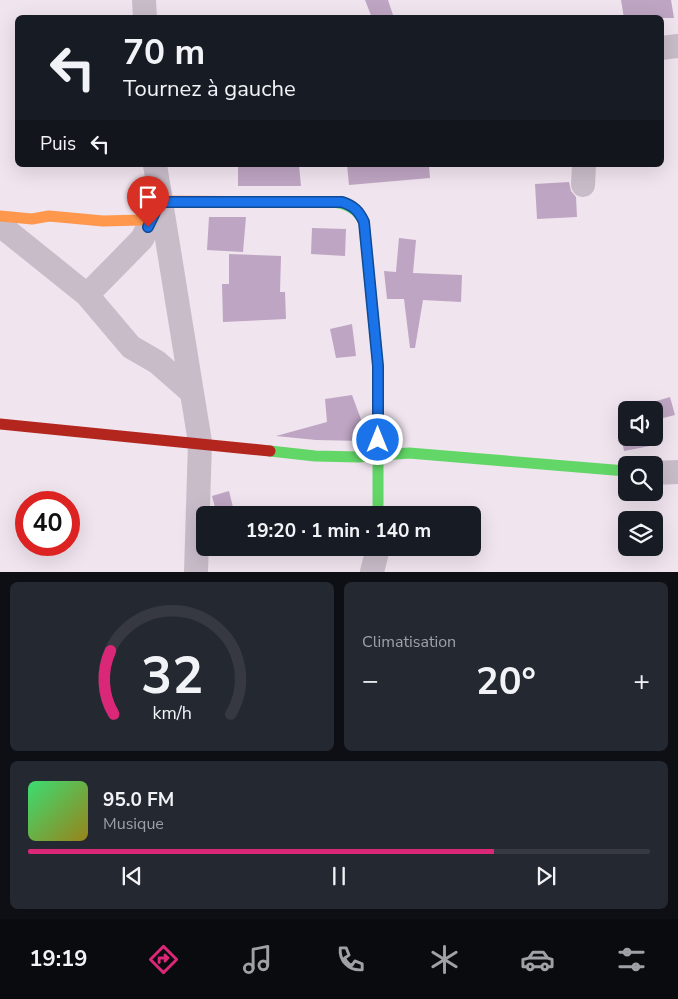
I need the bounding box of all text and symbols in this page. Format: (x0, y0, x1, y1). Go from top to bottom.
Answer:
text: 70 m (123, 29, 205, 76)
icon: left (40, 35, 105, 100)
text: Tournez à gauche (123, 74, 296, 104)
icon: left (86, 130, 114, 158)
text: Puis (40, 131, 76, 157)
pin (127, 176, 169, 227)
icon: arrive (134, 183, 162, 211)
map controls (618, 401, 663, 556)
button: sound (618, 401, 663, 446)
position arrow (351, 413, 403, 465)
button: search (618, 456, 663, 501)
speed limit sign: 40 (15, 491, 80, 556)
button: layers (618, 511, 663, 556)
text: 19:20 · 1 min · 140 m (246, 518, 431, 544)
text: Climatisation (362, 631, 456, 653)
text: 32 (141, 640, 203, 711)
text: 20° (476, 656, 536, 707)
text: − (362, 662, 379, 700)
text: + (633, 662, 650, 700)
text: km/h (152, 701, 192, 725)
text: 95.0 FM (103, 787, 174, 813)
text: Musique (103, 813, 164, 835)
icon: previous (118, 862, 146, 890)
icon: pause (325, 862, 353, 890)
icon: next (532, 862, 560, 890)
icon: directions (146, 942, 181, 977)
icon: music (240, 942, 275, 977)
icon: phone (333, 942, 368, 977)
icon: climate (427, 942, 462, 977)
icon: car (520, 942, 555, 977)
icon: filters (614, 942, 649, 977)
text: 19:19 (29, 944, 88, 974)

